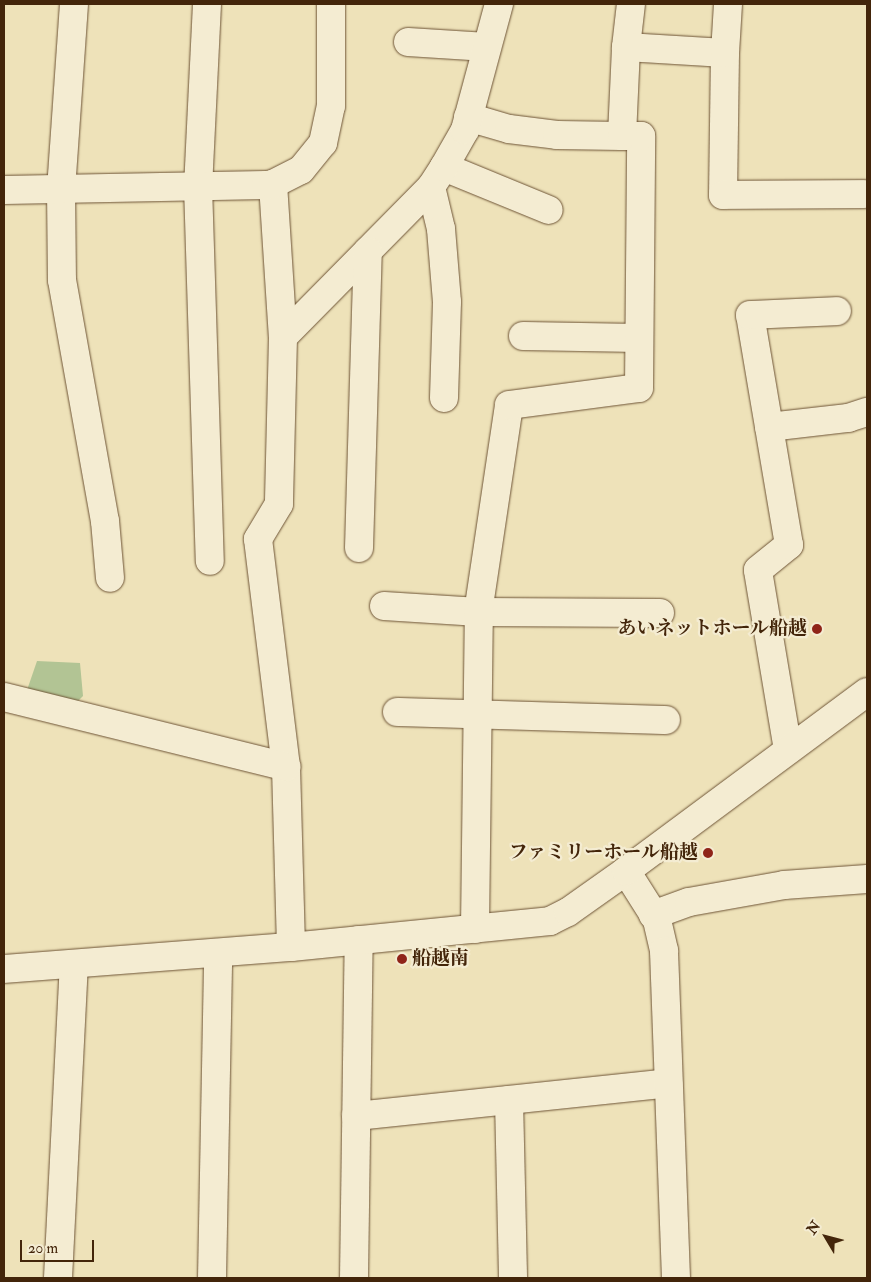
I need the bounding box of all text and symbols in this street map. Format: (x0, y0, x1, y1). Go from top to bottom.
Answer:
place label: あいネットホール船越 (617, 618, 807, 640)
marker: あいネットホール船越 (811, 623, 823, 635)
place label: ファミリーホール船越 (508, 842, 698, 864)
marker: ファミリーホール船越 (702, 847, 714, 859)
place label: 船越南 (412, 948, 469, 970)
marker: 船越南 (396, 953, 408, 965)
north arrow (801, 1212, 851, 1262)
text: N (803, 1218, 824, 1238)
scale bar (22, 1230, 96, 1262)
text: 20 m (28, 1239, 58, 1258)

